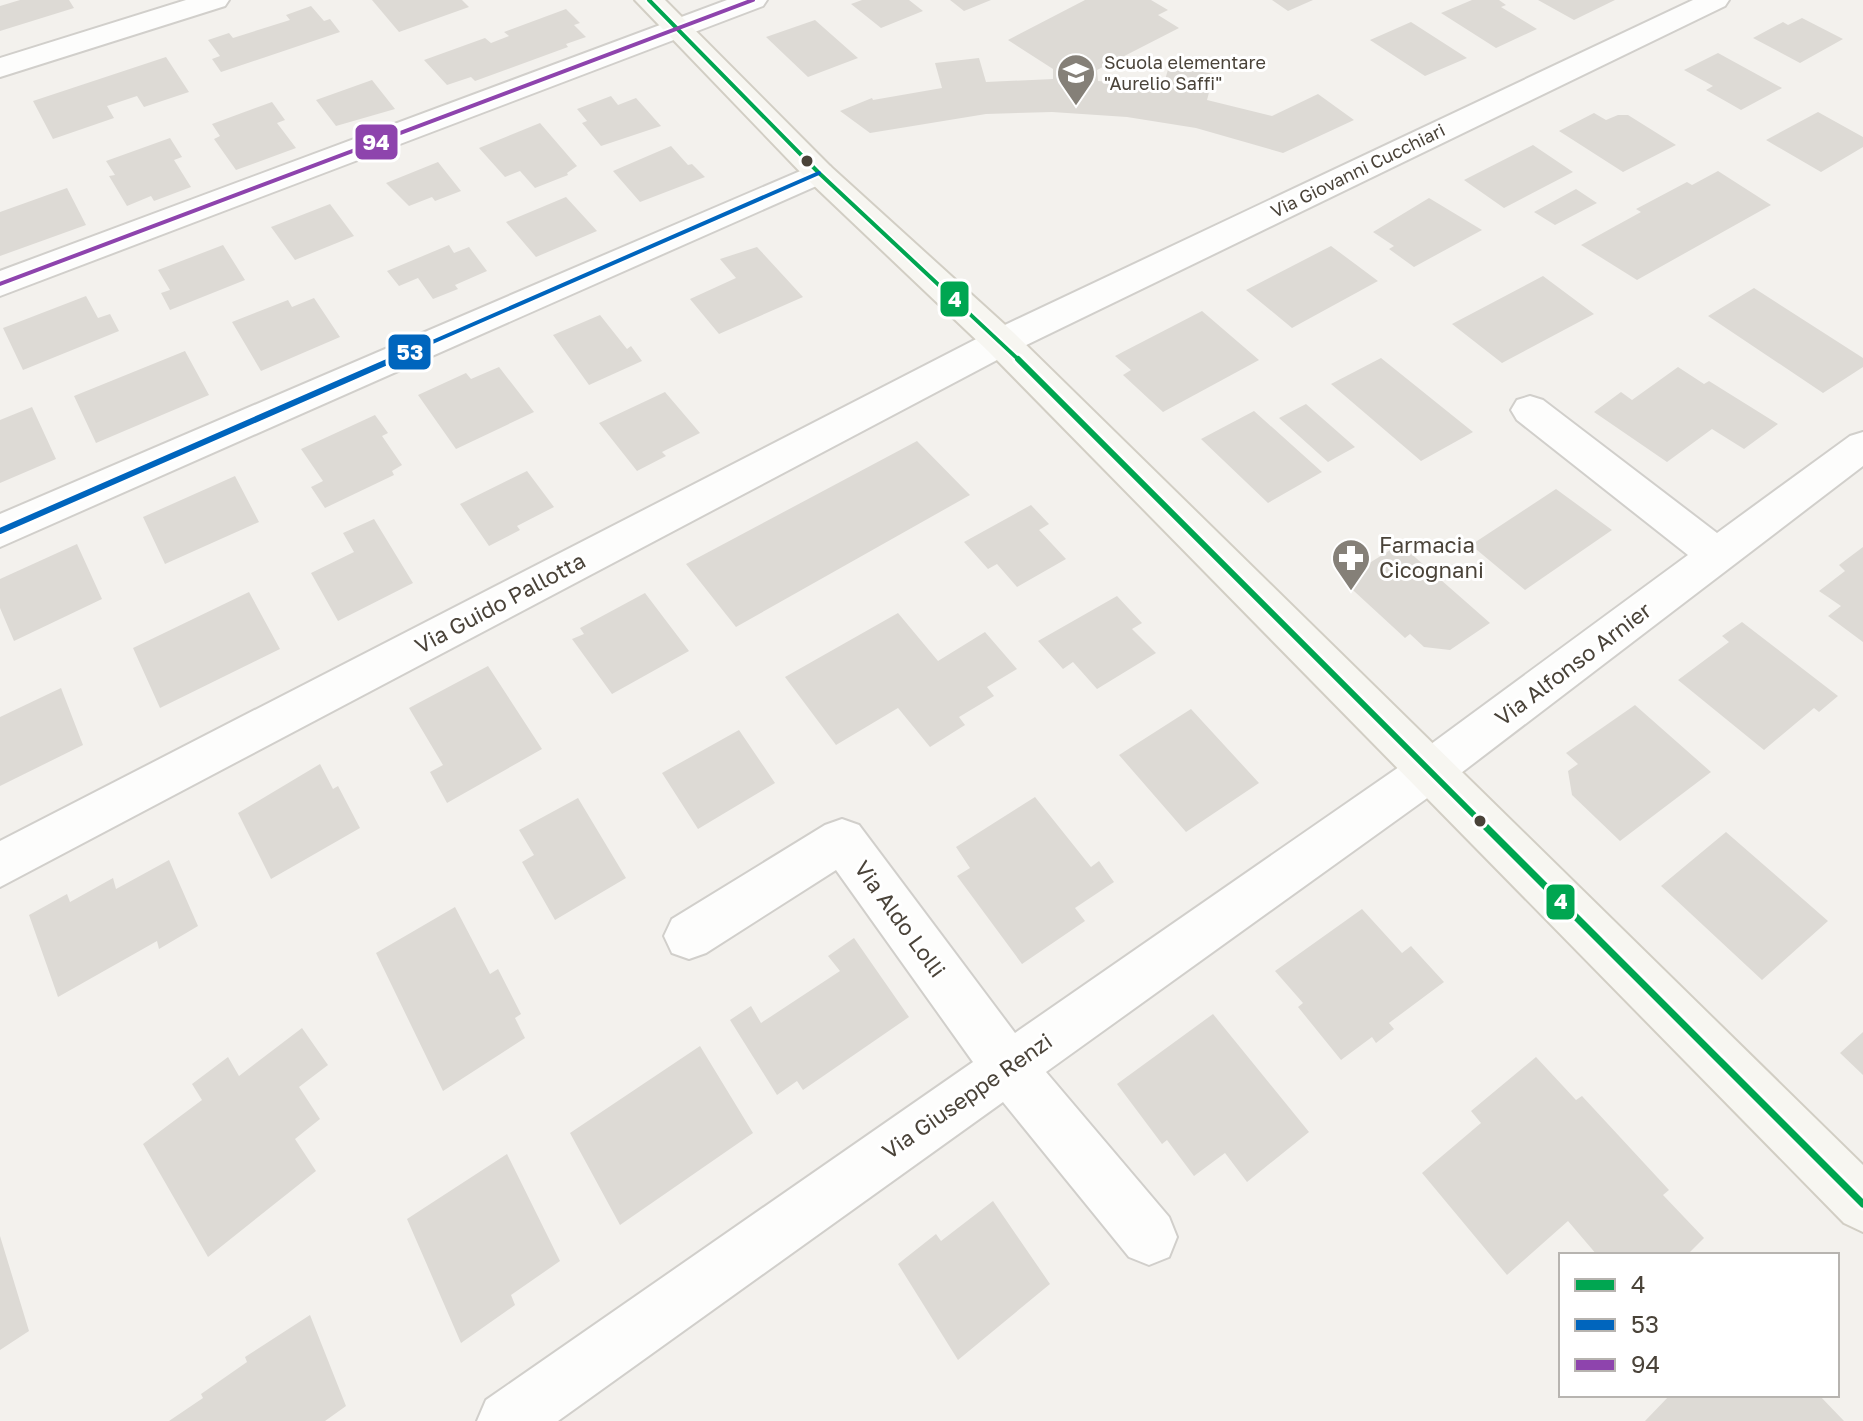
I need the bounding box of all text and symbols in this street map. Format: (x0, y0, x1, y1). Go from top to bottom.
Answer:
place label: Scuola elementare "Aurelio Saffi" (1104, 51, 1266, 94)
school or university icon: Scuola elementare "Aurelio Saffi" (1055, 52, 1097, 107)
street label: Via Giovanni Cucchiari (1267, 118, 1448, 222)
line badge: 94 (354, 123, 399, 161)
text: 94 (362, 128, 390, 155)
unlabelled marker (799, 153, 815, 169)
line badge: 4 (939, 280, 970, 318)
text: 4 (948, 285, 962, 312)
line badge: 53 (387, 333, 432, 371)
text: 53 (397, 338, 423, 365)
place label: Farmacia Cicognani (1379, 531, 1484, 583)
pharmacy icon: Farmacia Cicognani (1330, 537, 1372, 592)
street label: Via Guido Pallotta (410, 546, 590, 659)
street label: Via Alfonso Arnier (1489, 596, 1656, 731)
unlabelled marker (1472, 813, 1488, 829)
street label: Via Aldo Lolli (849, 855, 952, 982)
line badge: 4 (1545, 883, 1576, 921)
text: 4 (1554, 887, 1568, 914)
street label: Via Giuseppe Renzi (877, 1027, 1057, 1164)
legend (1559, 1253, 1839, 1397)
text: 4 (1631, 1269, 1646, 1298)
text: 53 (1631, 1309, 1659, 1338)
text: 94 (1631, 1349, 1660, 1378)

